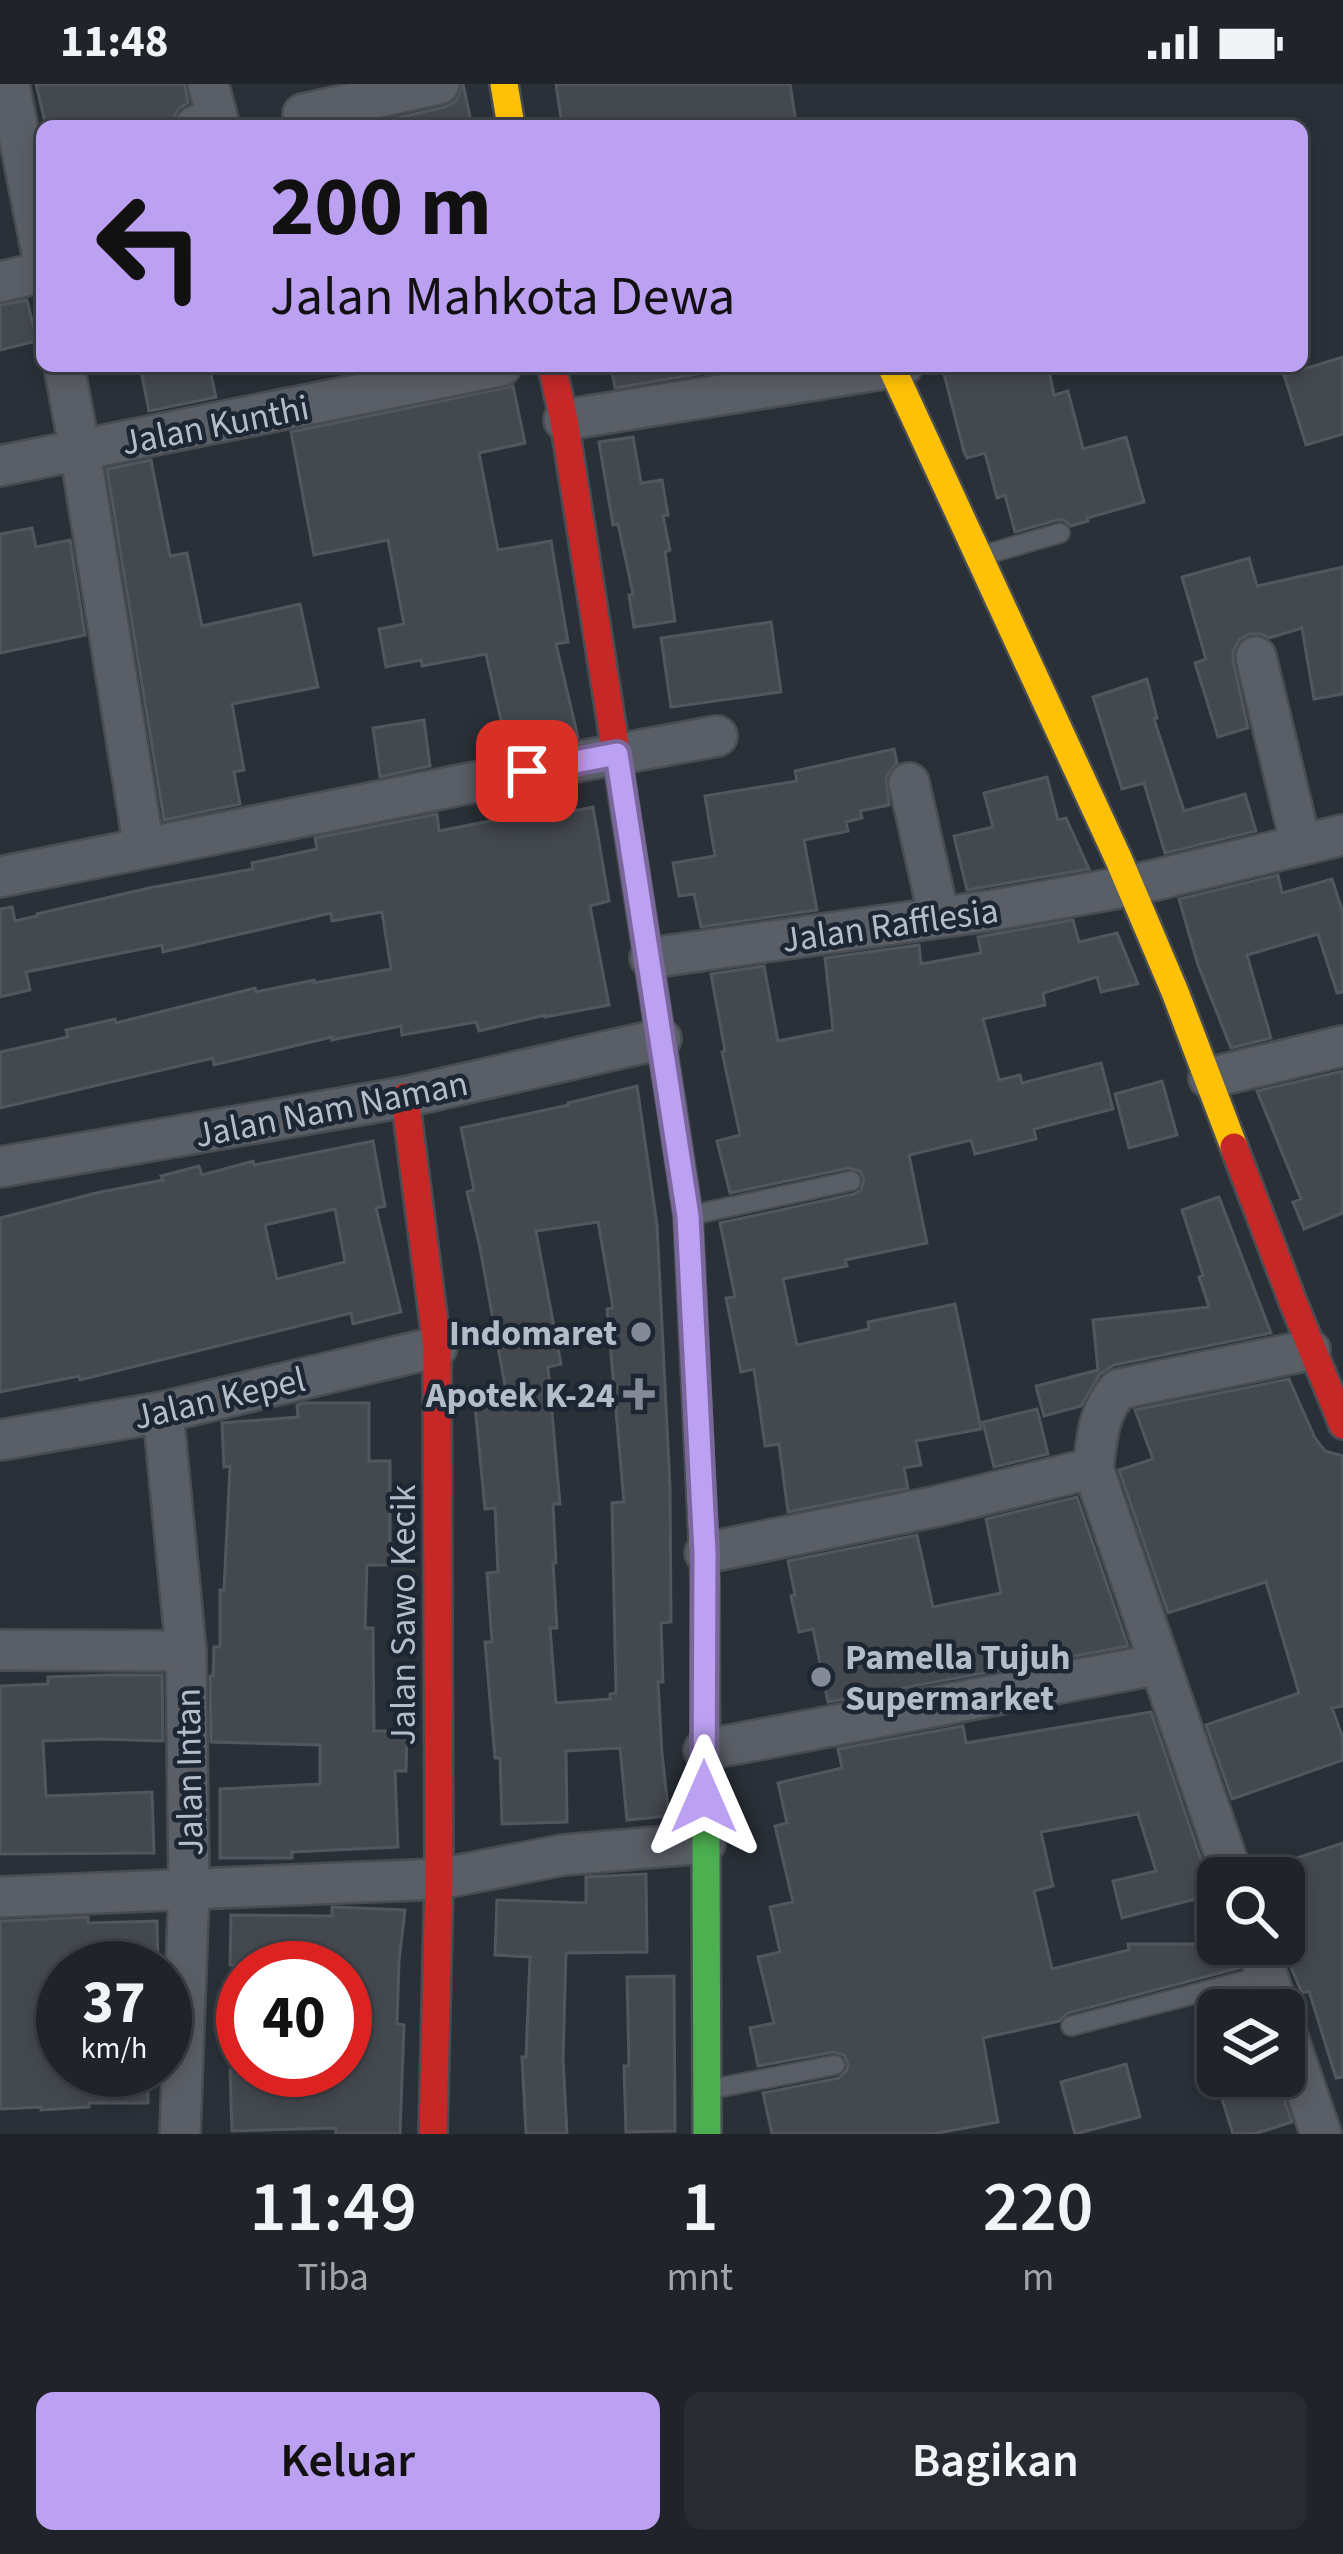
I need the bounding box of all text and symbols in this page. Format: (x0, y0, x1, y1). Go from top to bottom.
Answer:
text: 11:48 (60, 10, 169, 74)
text: 200 m (270, 148, 492, 268)
icon: left (72, 168, 228, 324)
text: Jalan Mahkota Dewa (270, 259, 735, 336)
street label: Jalan Kunthi (117, 382, 313, 469)
pin (476, 720, 578, 822)
icon: arrive (494, 738, 560, 804)
street label: Jalan Rafflesia (779, 885, 1002, 966)
street label: Jalan Nam Naman (190, 1058, 472, 1161)
place label: Indomaret (449, 1308, 617, 1359)
marker: Indomaret (628, 1319, 654, 1345)
street label: Jalan Kepel (128, 1354, 310, 1443)
place label: Apotek K-24 (425, 1370, 615, 1421)
marker: Apotek K-24 (626, 1381, 652, 1407)
street label: Jalan Sawo Kecik (378, 1484, 429, 1745)
place label: Pamella Tujuh Supermarket (845, 1632, 1070, 1724)
marker: Pamella Tujuh Supermarket (808, 1664, 834, 1690)
street label: Jalan Intan (163, 1688, 216, 1856)
position arrow (641, 1734, 767, 1860)
map controls (1197, 1857, 1305, 2097)
button: search (1197, 1857, 1305, 1965)
speed limit sign: 40 (216, 1941, 372, 2097)
text: 37 (82, 1961, 146, 2046)
button: layers (1197, 1989, 1305, 2097)
text: km/h (81, 2027, 147, 2070)
text: 11:49 (249, 2156, 417, 2259)
text: 1 (681, 2156, 718, 2259)
text: 220 (983, 2156, 1094, 2259)
text: Tiba (298, 2250, 369, 2306)
text: mnt (666, 2250, 733, 2306)
text: m (1022, 2250, 1054, 2306)
button: Keluar (36, 2392, 660, 2530)
button: Bagikan (684, 2392, 1307, 2530)

